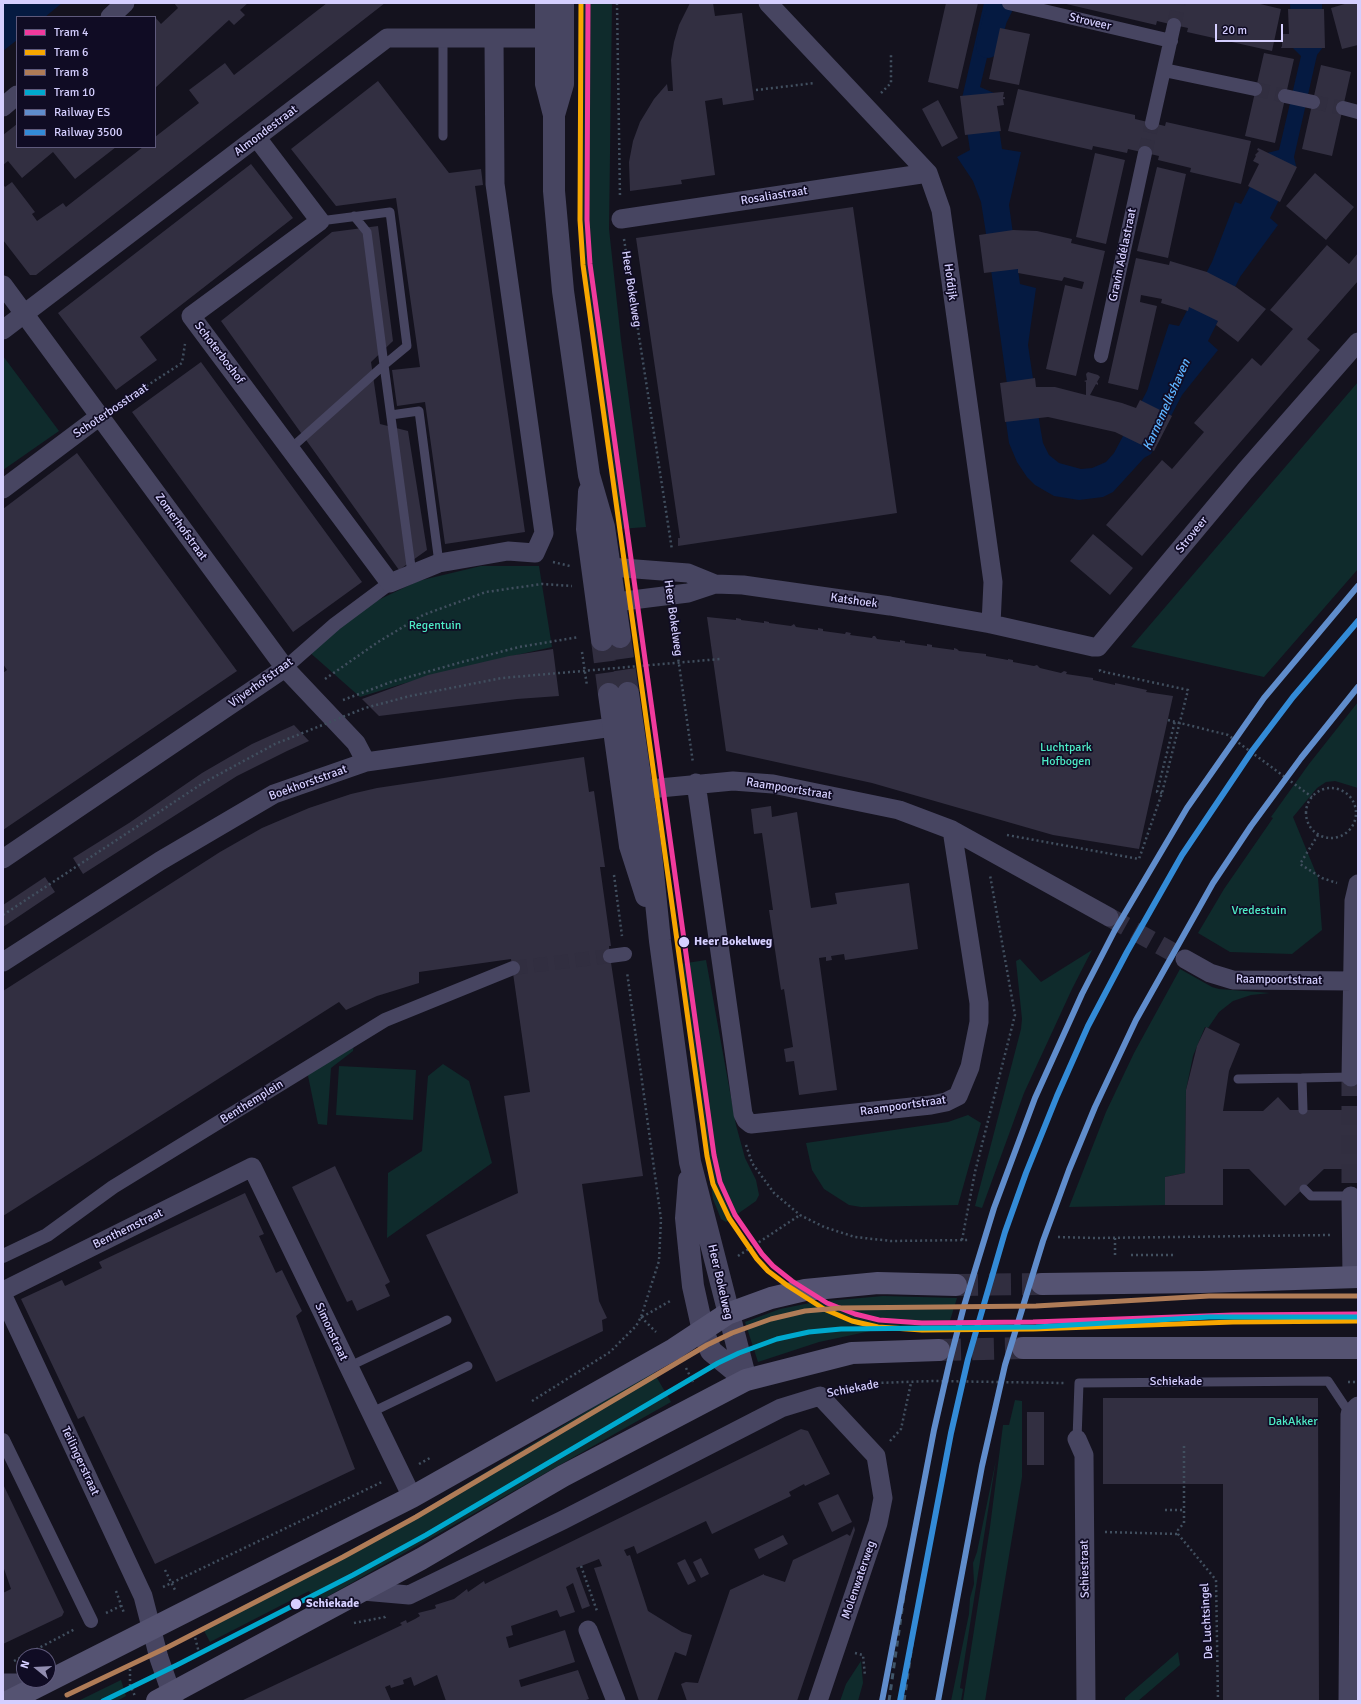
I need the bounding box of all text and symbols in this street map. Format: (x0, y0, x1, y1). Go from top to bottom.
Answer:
street label: Stroveer (1067, 10, 1113, 34)
legend (16, 16, 156, 148)
scale bar (1217, 16, 1285, 42)
text: 20 m (1222, 23, 1247, 38)
text: Tram 4 (54, 25, 88, 40)
text: Tram 6 (54, 45, 88, 60)
text: Tram 8 (54, 65, 88, 80)
text: Tram 10 (54, 85, 95, 100)
street label: Almondestraat (232, 103, 300, 159)
text: Railway ES (54, 105, 110, 120)
text: Railway 3500 (54, 125, 123, 140)
street label: Rosaliastraat (740, 184, 808, 208)
street label: Gravin Adélastraat (1106, 207, 1140, 303)
street label: Heer Bokelweg (618, 250, 644, 328)
street label: Hofdijk (941, 263, 959, 301)
street label: Schoterboshof (191, 319, 247, 387)
water label: Karnemelkshaven (1140, 357, 1194, 453)
street label: Schoterbosstraat (71, 381, 151, 441)
street label: Zomerhofstraat (152, 491, 210, 563)
street label: Stroveer (1173, 514, 1211, 556)
street label: Heer Bokelweg (661, 579, 685, 657)
street label: Katshoek (830, 591, 878, 611)
park label: Regentuin (409, 619, 461, 633)
street label: Vijverhofstraat (226, 655, 296, 711)
park label: Luchtpark Hofbogen (1040, 741, 1092, 769)
street label: Boekhorststraat (267, 762, 349, 804)
street label: Raampoortstraat (745, 775, 833, 803)
park label: Vredestuin (1232, 904, 1286, 918)
marker: Heer Bokelweg (677, 935, 691, 949)
place label: Heer Bokelweg (694, 935, 772, 949)
street label: Raampoortstraat (1236, 972, 1322, 988)
street label: Benthemplein (218, 1077, 286, 1127)
street label: Raampoortstraat (859, 1093, 947, 1119)
street label: Benthemstraat (91, 1206, 165, 1252)
street label: Heer Bokelweg (704, 1243, 736, 1321)
street label: Simonstraat (311, 1301, 351, 1363)
street label: Schiekade (1150, 1375, 1202, 1389)
street label: Schiekade (826, 1377, 880, 1401)
park label: DakAkker (1268, 1415, 1318, 1429)
street label: Teilingerstraat (58, 1424, 102, 1498)
street label: Molenwaterweg (839, 1539, 879, 1621)
street label: Schiestraat (1077, 1540, 1093, 1598)
street label: De Luchtsingel (1198, 1583, 1216, 1659)
marker: Schiekade (289, 1597, 303, 1611)
place label: Schiekade (306, 1597, 359, 1611)
north arrow (16, 1648, 56, 1688)
text: N (18, 1659, 32, 1670)

